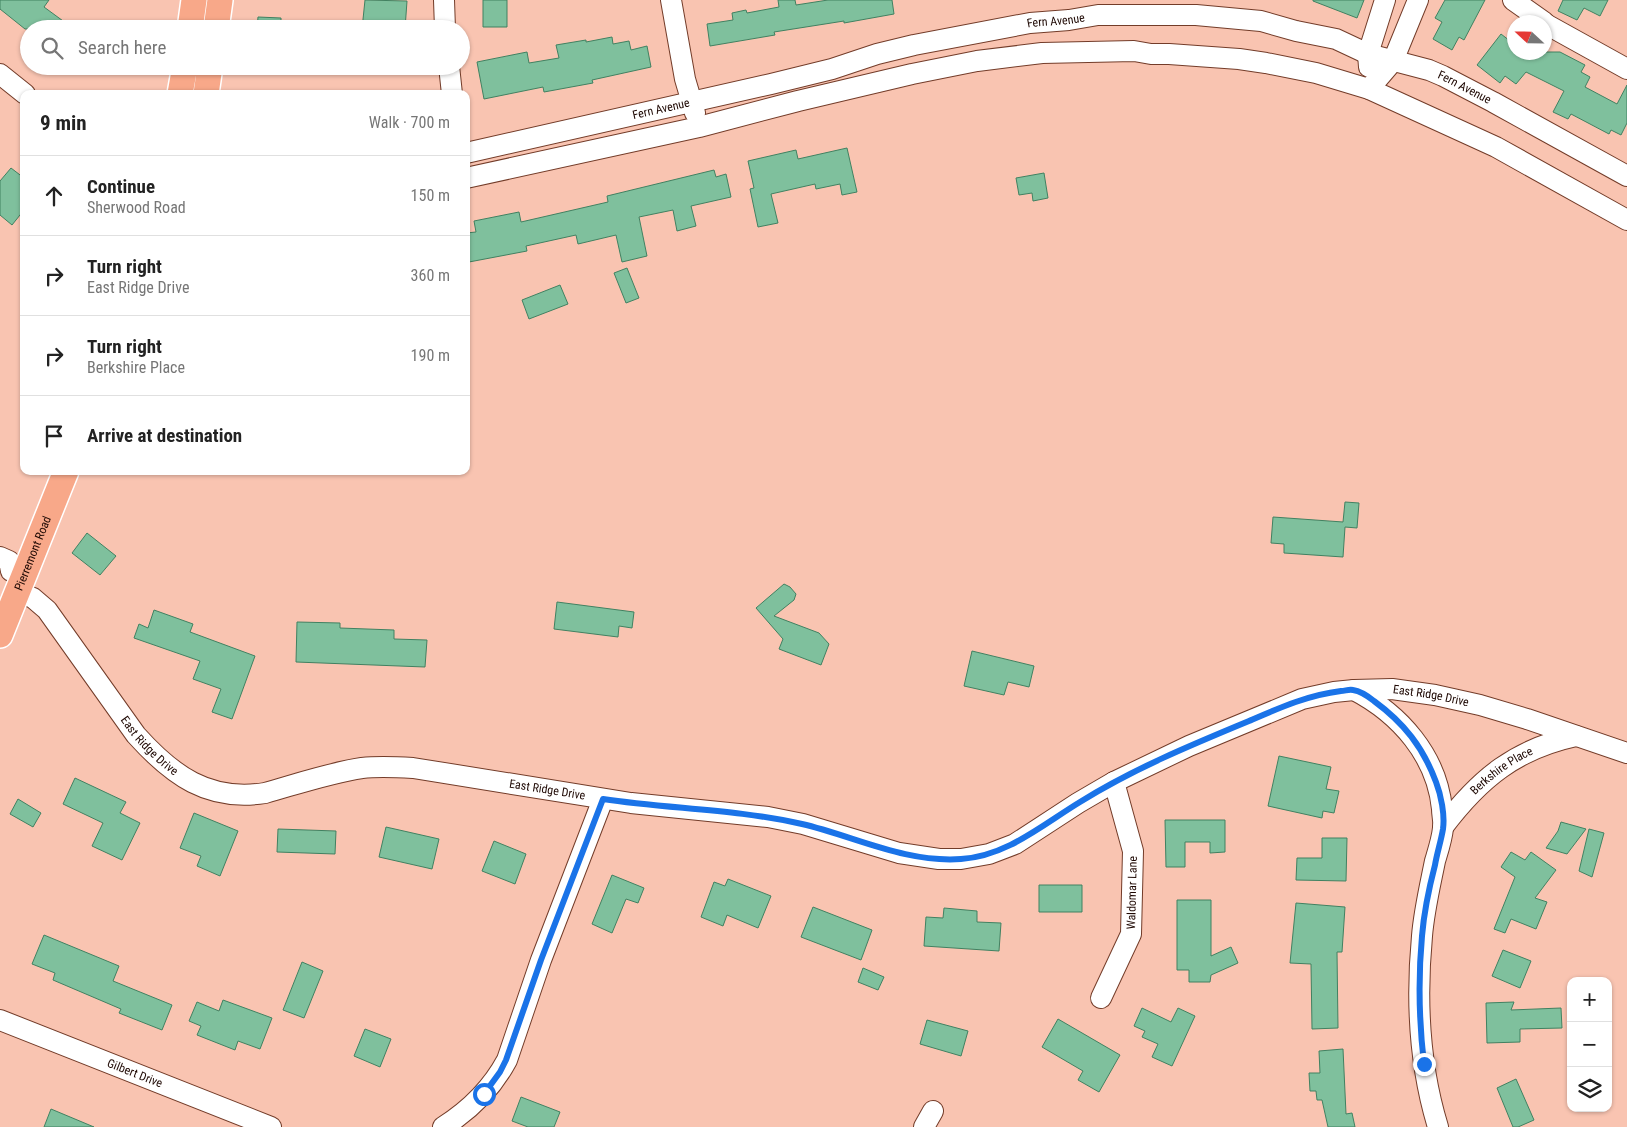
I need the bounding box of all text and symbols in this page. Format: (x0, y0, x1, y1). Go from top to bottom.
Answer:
street label: Fern Avenue (1026, 10, 1086, 30)
north arrow (1507, 15, 1552, 60)
search box (20, 20, 470, 75)
icon: search (38, 34, 66, 62)
text: Search here (78, 36, 166, 59)
street label: Fern Avenue (1436, 68, 1494, 107)
street label: Fern Avenue (631, 96, 691, 122)
text: 9 min (40, 111, 87, 135)
text: Walk · 700 m (369, 113, 450, 132)
text: Continue (87, 175, 155, 198)
icon: ahead (40, 182, 68, 210)
text: 150 m (411, 186, 450, 205)
text: Sherwood Road (87, 198, 186, 217)
text: Turn right (87, 255, 162, 278)
icon: right (40, 262, 68, 290)
text: 360 m (411, 266, 450, 285)
text: East Ridge Drive (87, 278, 189, 297)
text: Turn right (87, 335, 162, 358)
icon: right (40, 342, 68, 370)
text: 190 m (411, 346, 450, 365)
text: Berkshire Place (87, 358, 185, 377)
icon: arrive (40, 422, 68, 450)
text: Arrive at destination (87, 424, 242, 447)
street label: Pierremont Road (12, 514, 54, 593)
street label: East Ridge Drive (1392, 682, 1471, 709)
street label: East Ridge Drive (118, 713, 181, 779)
street label: Berkshire Place (1467, 744, 1535, 797)
street label: East Ridge Drive (508, 777, 587, 803)
street label: Waldomar Lane (1124, 855, 1140, 930)
map controls (1567, 977, 1612, 1112)
button: + (1567, 977, 1612, 1022)
button: − (1567, 1022, 1612, 1067)
route end (1413, 1053, 1436, 1076)
street label: Gilbert Drive (105, 1056, 165, 1091)
button: layers (1567, 1067, 1612, 1112)
route start (473, 1083, 496, 1106)

